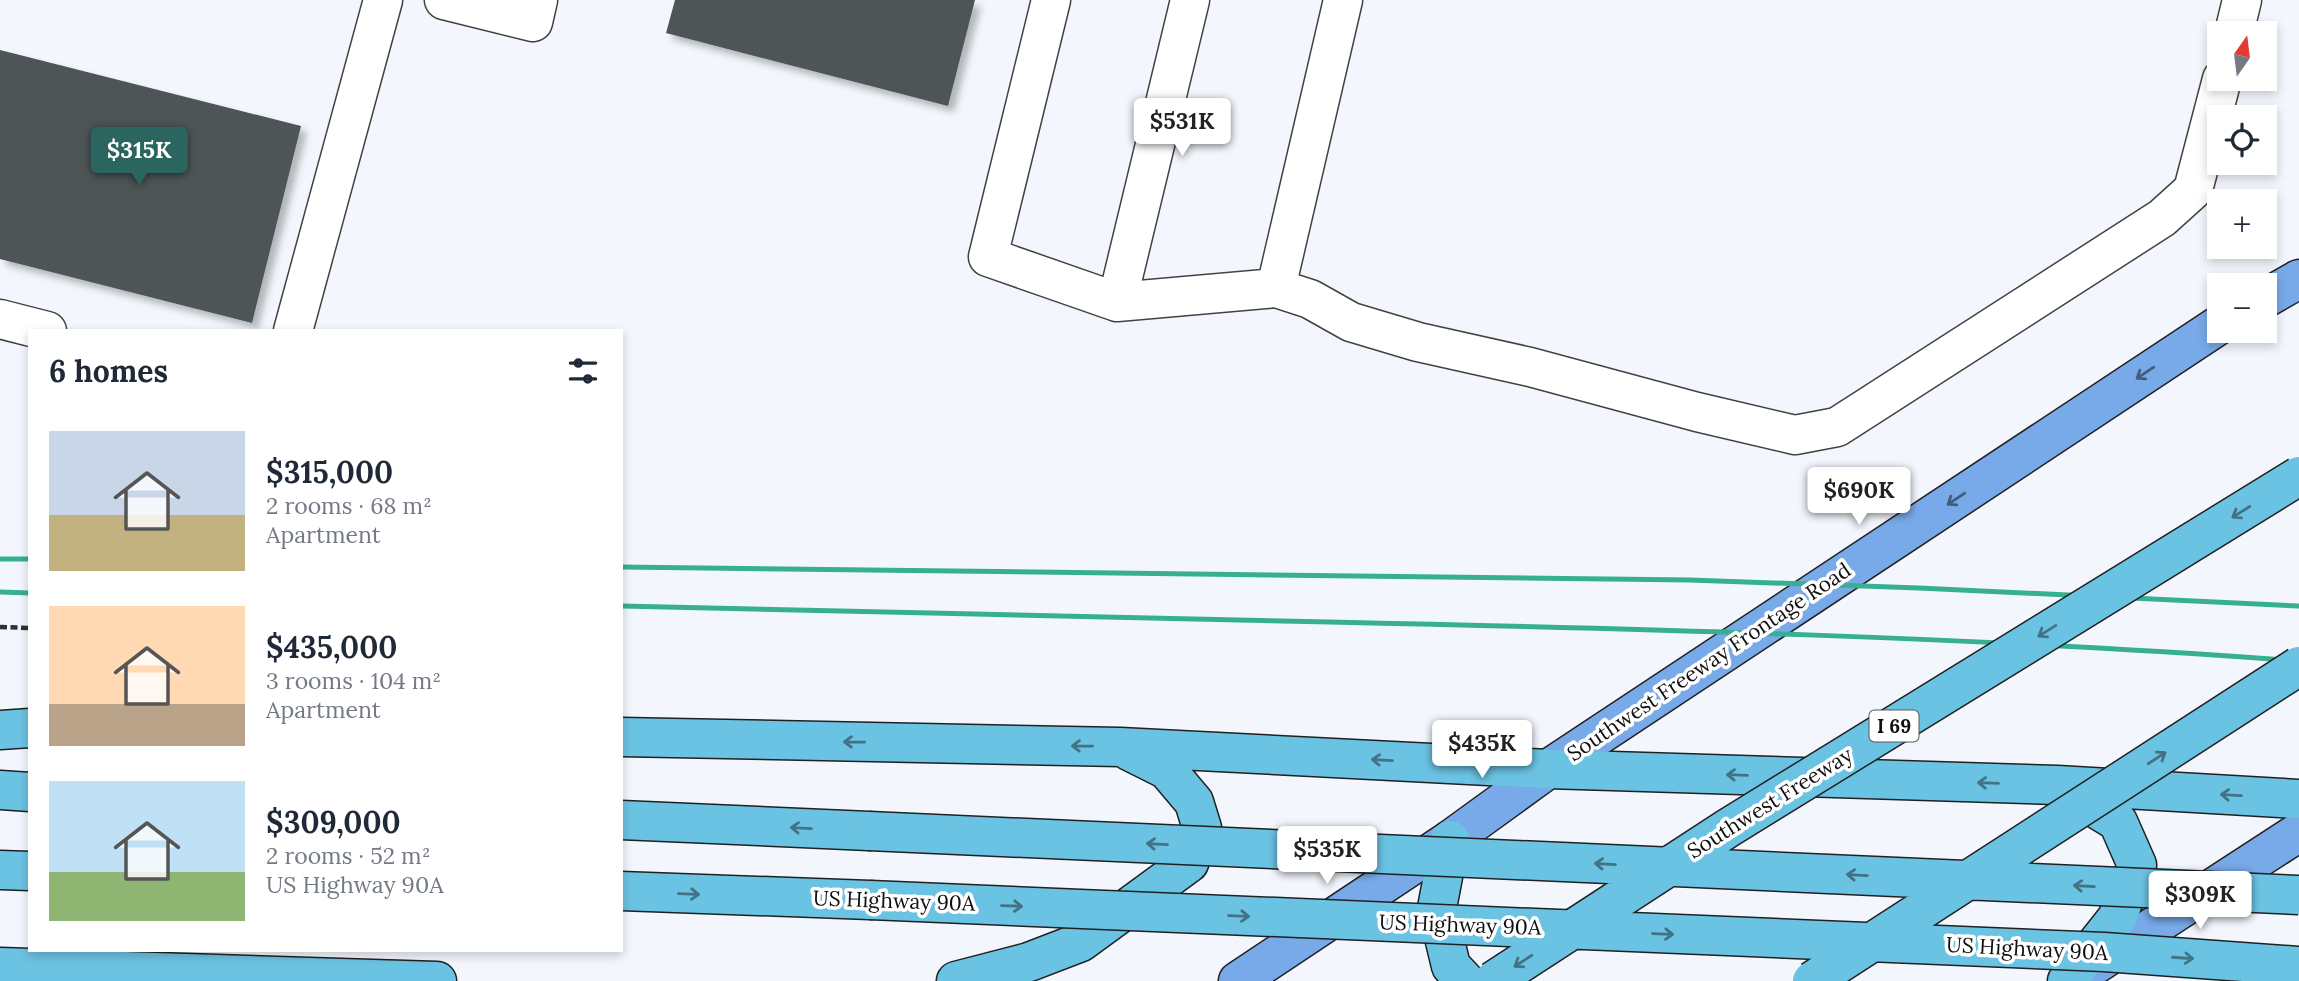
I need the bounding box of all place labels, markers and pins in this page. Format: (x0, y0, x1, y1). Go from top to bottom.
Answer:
pin: $531K (1133, 99, 1231, 158)
pin: $315K (90, 128, 188, 187)
pin: $690K (1810, 468, 1908, 527)
pin: $435K (1433, 720, 1531, 780)
pin: $535K (1278, 826, 1376, 886)
pin: $309K (2151, 872, 2249, 931)

